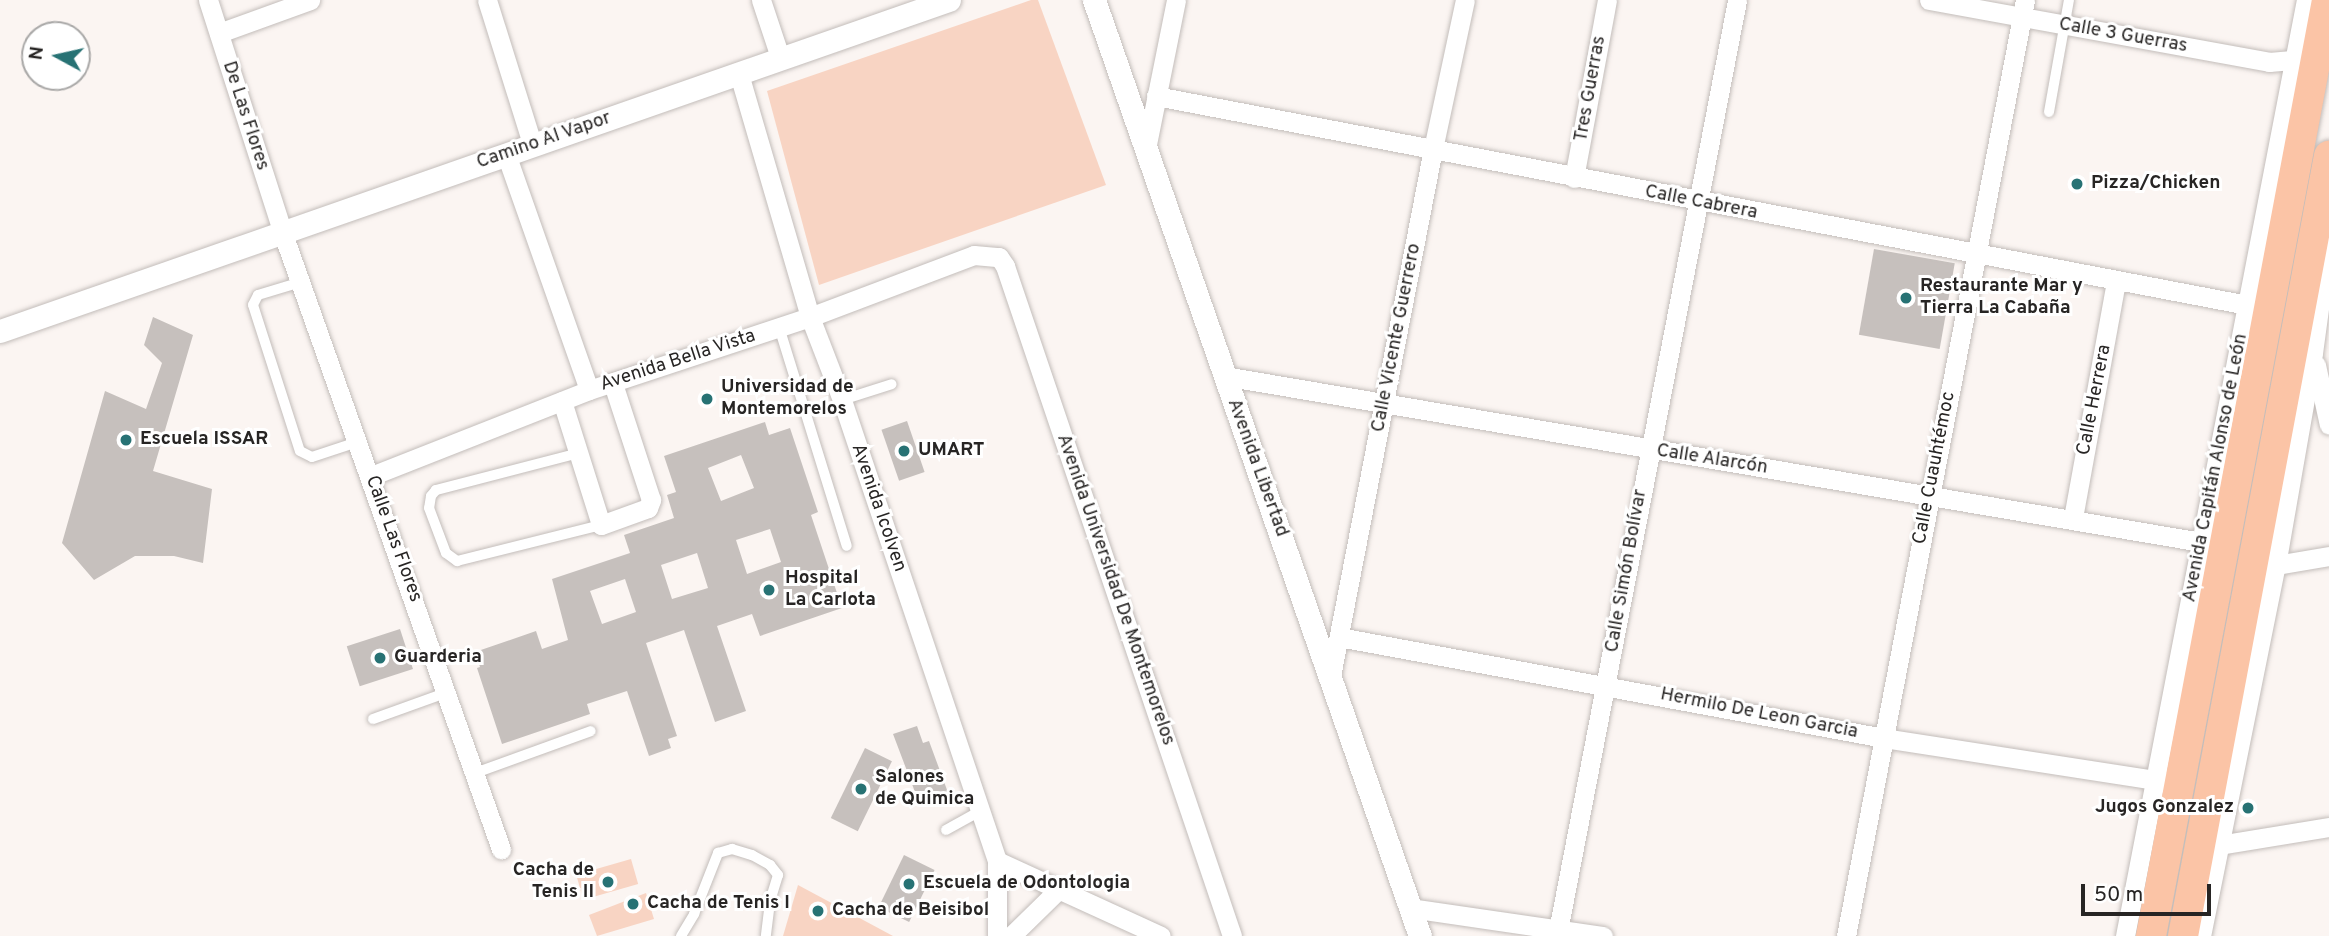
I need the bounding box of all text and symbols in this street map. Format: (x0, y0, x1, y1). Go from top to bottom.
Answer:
street label: Calle 3 Guerras (2057, 13, 2189, 59)
north arrow (21, 21, 91, 91)
street label: Tres Guerras (1570, 34, 1612, 144)
text: N (24, 45, 50, 62)
street label: De Las Flores (217, 59, 273, 173)
street label: Camino Al Vapor (473, 107, 615, 175)
place label: Pizza/Chicken (2091, 173, 2220, 195)
marker: Pizza/Chicken (2069, 176, 2085, 192)
street label: Calle Cabrera (1643, 181, 1759, 225)
street label: Calle Vicente Guerrero (1367, 241, 1427, 435)
place label: Restaurante Mar y Tierra La Cabaña (1920, 276, 2083, 320)
marker: Restaurante Mar y Tierra La Cabaña (1898, 290, 1914, 306)
street label: Avenida Bella Vista (597, 325, 759, 397)
street label: Avenida Capitán Alonso de León (2179, 331, 2253, 605)
street label: Calle Herrera (2073, 343, 2117, 457)
place label: Universidad de Montemorelos (721, 377, 854, 421)
street label: Calle Cuauhtémoc (1909, 390, 1961, 546)
marker: Universidad de Montemorelos (699, 391, 715, 407)
street label: Avenida Libertad (1221, 396, 1293, 540)
place label: Escuela ISSAR (140, 429, 268, 451)
street label: Avenida Universidad De Montemorelos (1051, 431, 1179, 749)
marker: Escuela ISSAR (118, 432, 134, 448)
place label: UMART (918, 440, 985, 462)
street label: Calle Alarcón (1654, 440, 1770, 480)
street label: Avenida Icolven (845, 441, 911, 575)
marker: UMART (896, 443, 912, 459)
street label: Calle Las Flores (360, 473, 426, 605)
street label: Calle Simón Bolívar (1601, 488, 1653, 654)
place label: Hospital La Carlota (785, 568, 876, 612)
marker: Hospital La Carlota (759, 580, 779, 600)
place label: Guarderia (394, 647, 482, 669)
marker: Guarderia (372, 650, 388, 666)
street label: Hermilo De Leon Garcia (1658, 684, 1860, 744)
place label: Salones de Quimica (875, 767, 974, 811)
marker: Salones de Quimica (853, 781, 869, 797)
place label: Jugos Gonzalez (2095, 797, 2234, 819)
marker: Jugos Gonzalez (2240, 800, 2256, 816)
place label: Cacha de Tenis II (513, 860, 594, 904)
scale bar (2084, 870, 2214, 914)
place label: Escuela de Odontologia (923, 873, 1130, 895)
marker: Cacha de Tenis II (600, 874, 616, 890)
marker: Escuela de Odontologia (901, 876, 917, 892)
text: 50 m (2094, 882, 2143, 909)
place label: Cacha de Tenis I (647, 893, 790, 915)
marker: Cacha de Tenis I (625, 896, 641, 912)
place label: Cacha de Beisibol (832, 900, 989, 922)
marker: Cacha de Beisibol (810, 903, 826, 919)

